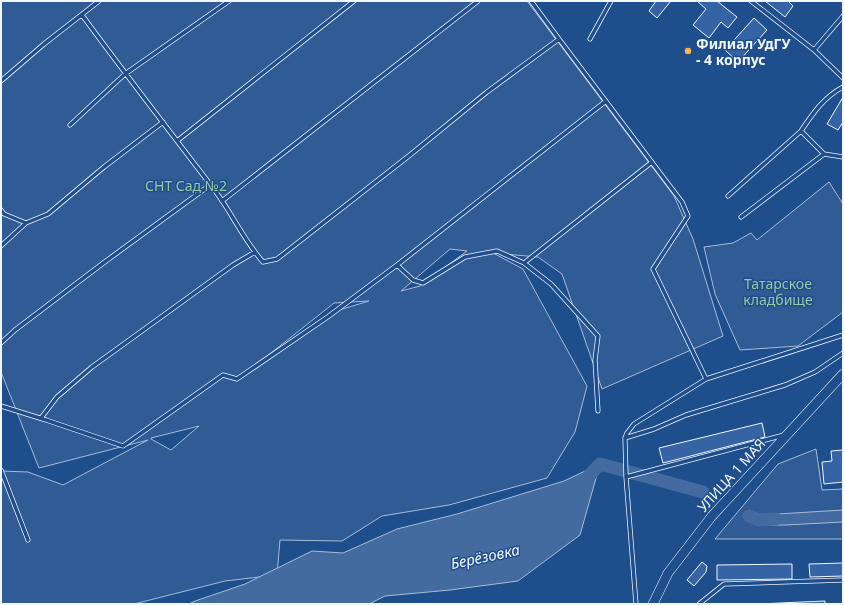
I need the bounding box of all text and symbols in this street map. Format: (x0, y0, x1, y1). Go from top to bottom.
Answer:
place label: Филиал УдГУ - 4 корпус (696, 34, 791, 69)
marker: Филиал УдГУ - 4 корпус (683, 46, 693, 56)
park label: СНТ Сад №2 (145, 176, 227, 195)
park label: Татарское кладбище (743, 274, 813, 309)
street label: УЛИЦА 1 МАЯ (693, 434, 769, 516)
water label: Берёзовка (449, 539, 522, 573)

